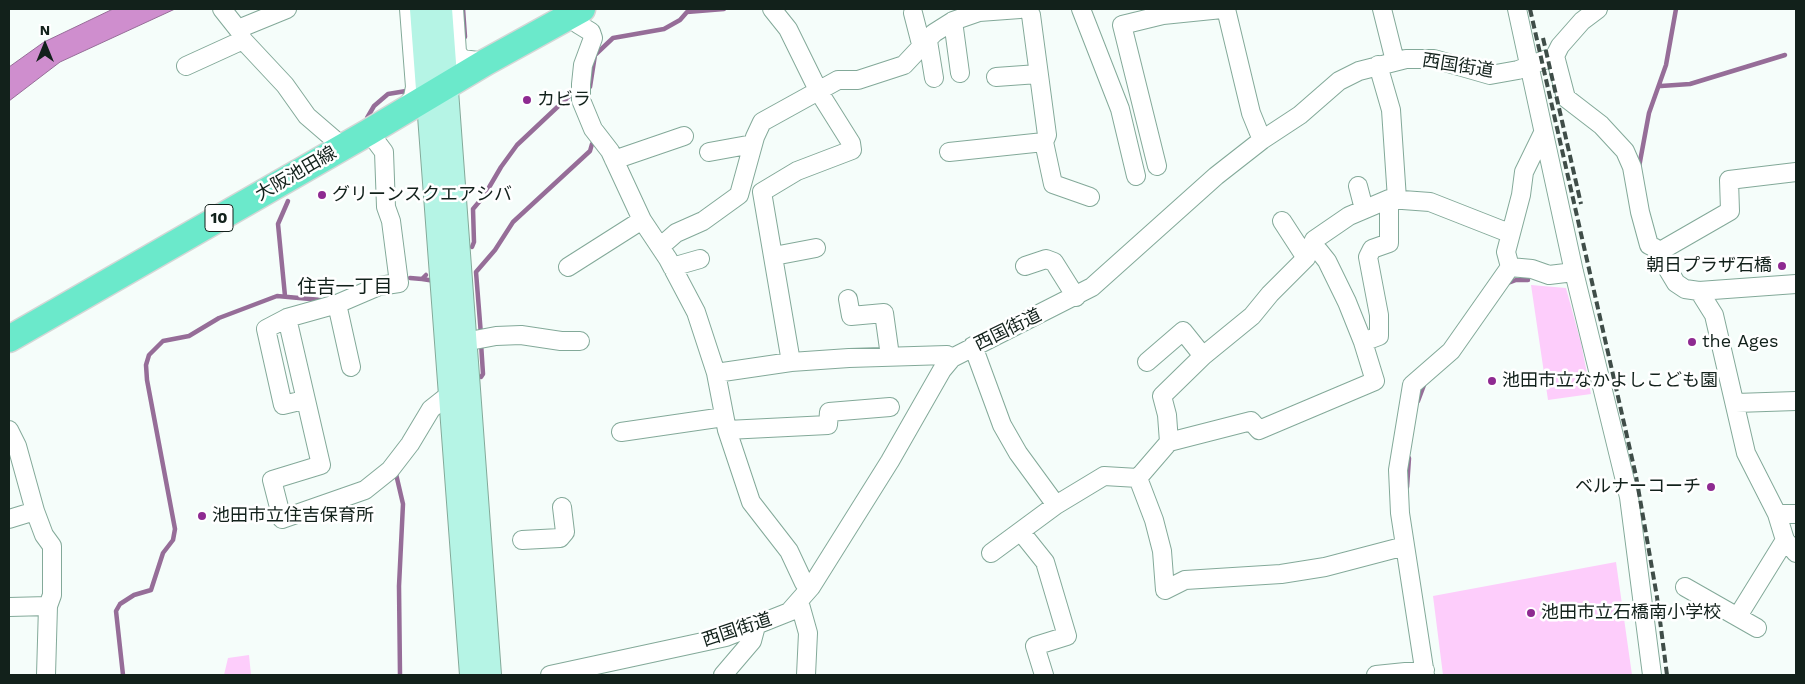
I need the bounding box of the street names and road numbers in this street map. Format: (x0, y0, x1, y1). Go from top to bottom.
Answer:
street label: 西国街道 (1421, 50, 1495, 82)
street label: 大阪池田線 (252, 142, 340, 206)
road number: 10 (205, 204, 233, 232)
street label: 西国街道 (971, 305, 1045, 355)
street label: 西国街道 (699, 609, 775, 651)

